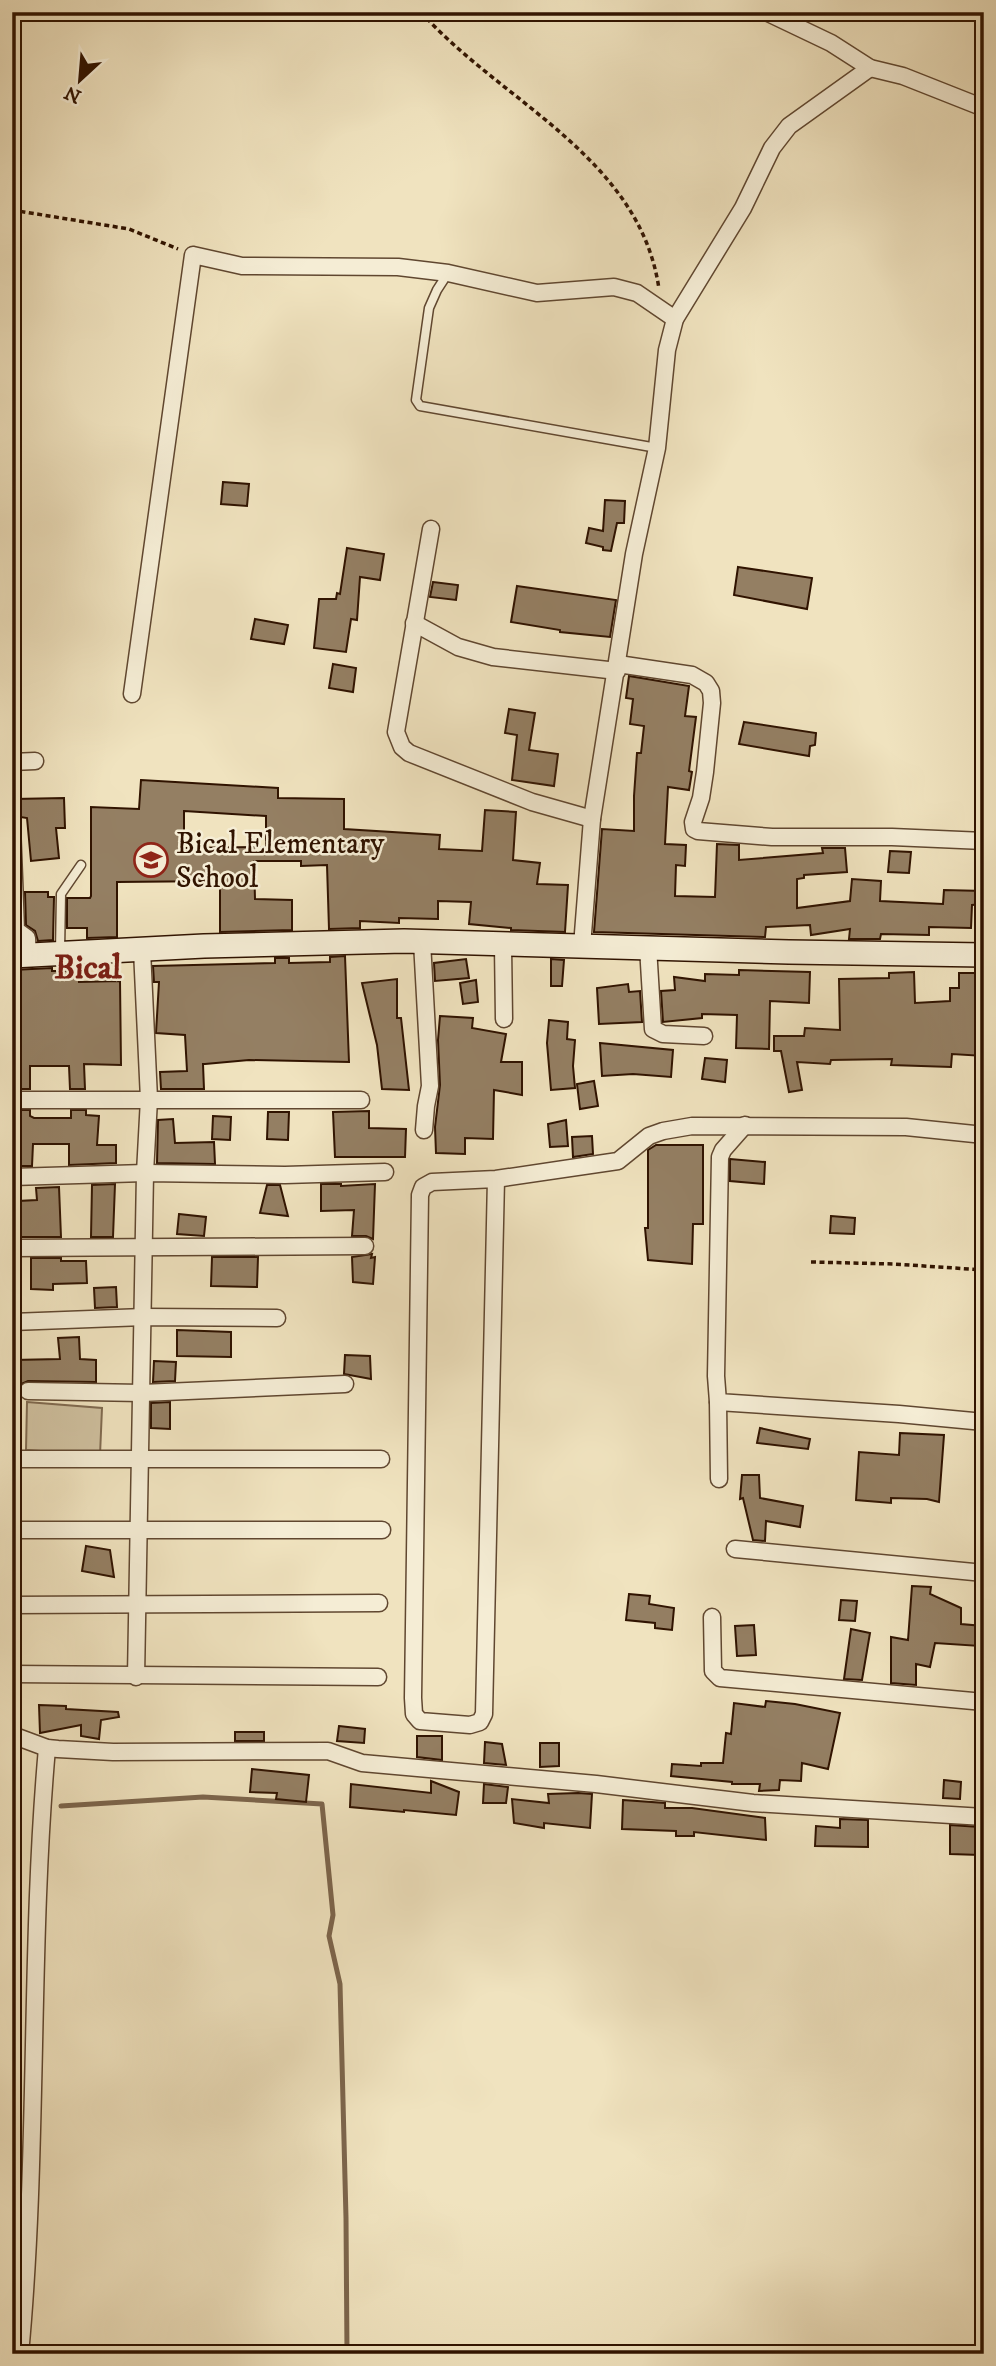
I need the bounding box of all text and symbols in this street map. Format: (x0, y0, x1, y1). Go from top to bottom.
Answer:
north arrow (46, 46, 116, 116)
text: N (61, 80, 85, 108)
place label: Bical Elementary School (176, 826, 385, 897)
school or university icon: Bical Elementary School (132, 841, 170, 879)
district label: Bical (54, 948, 123, 989)

